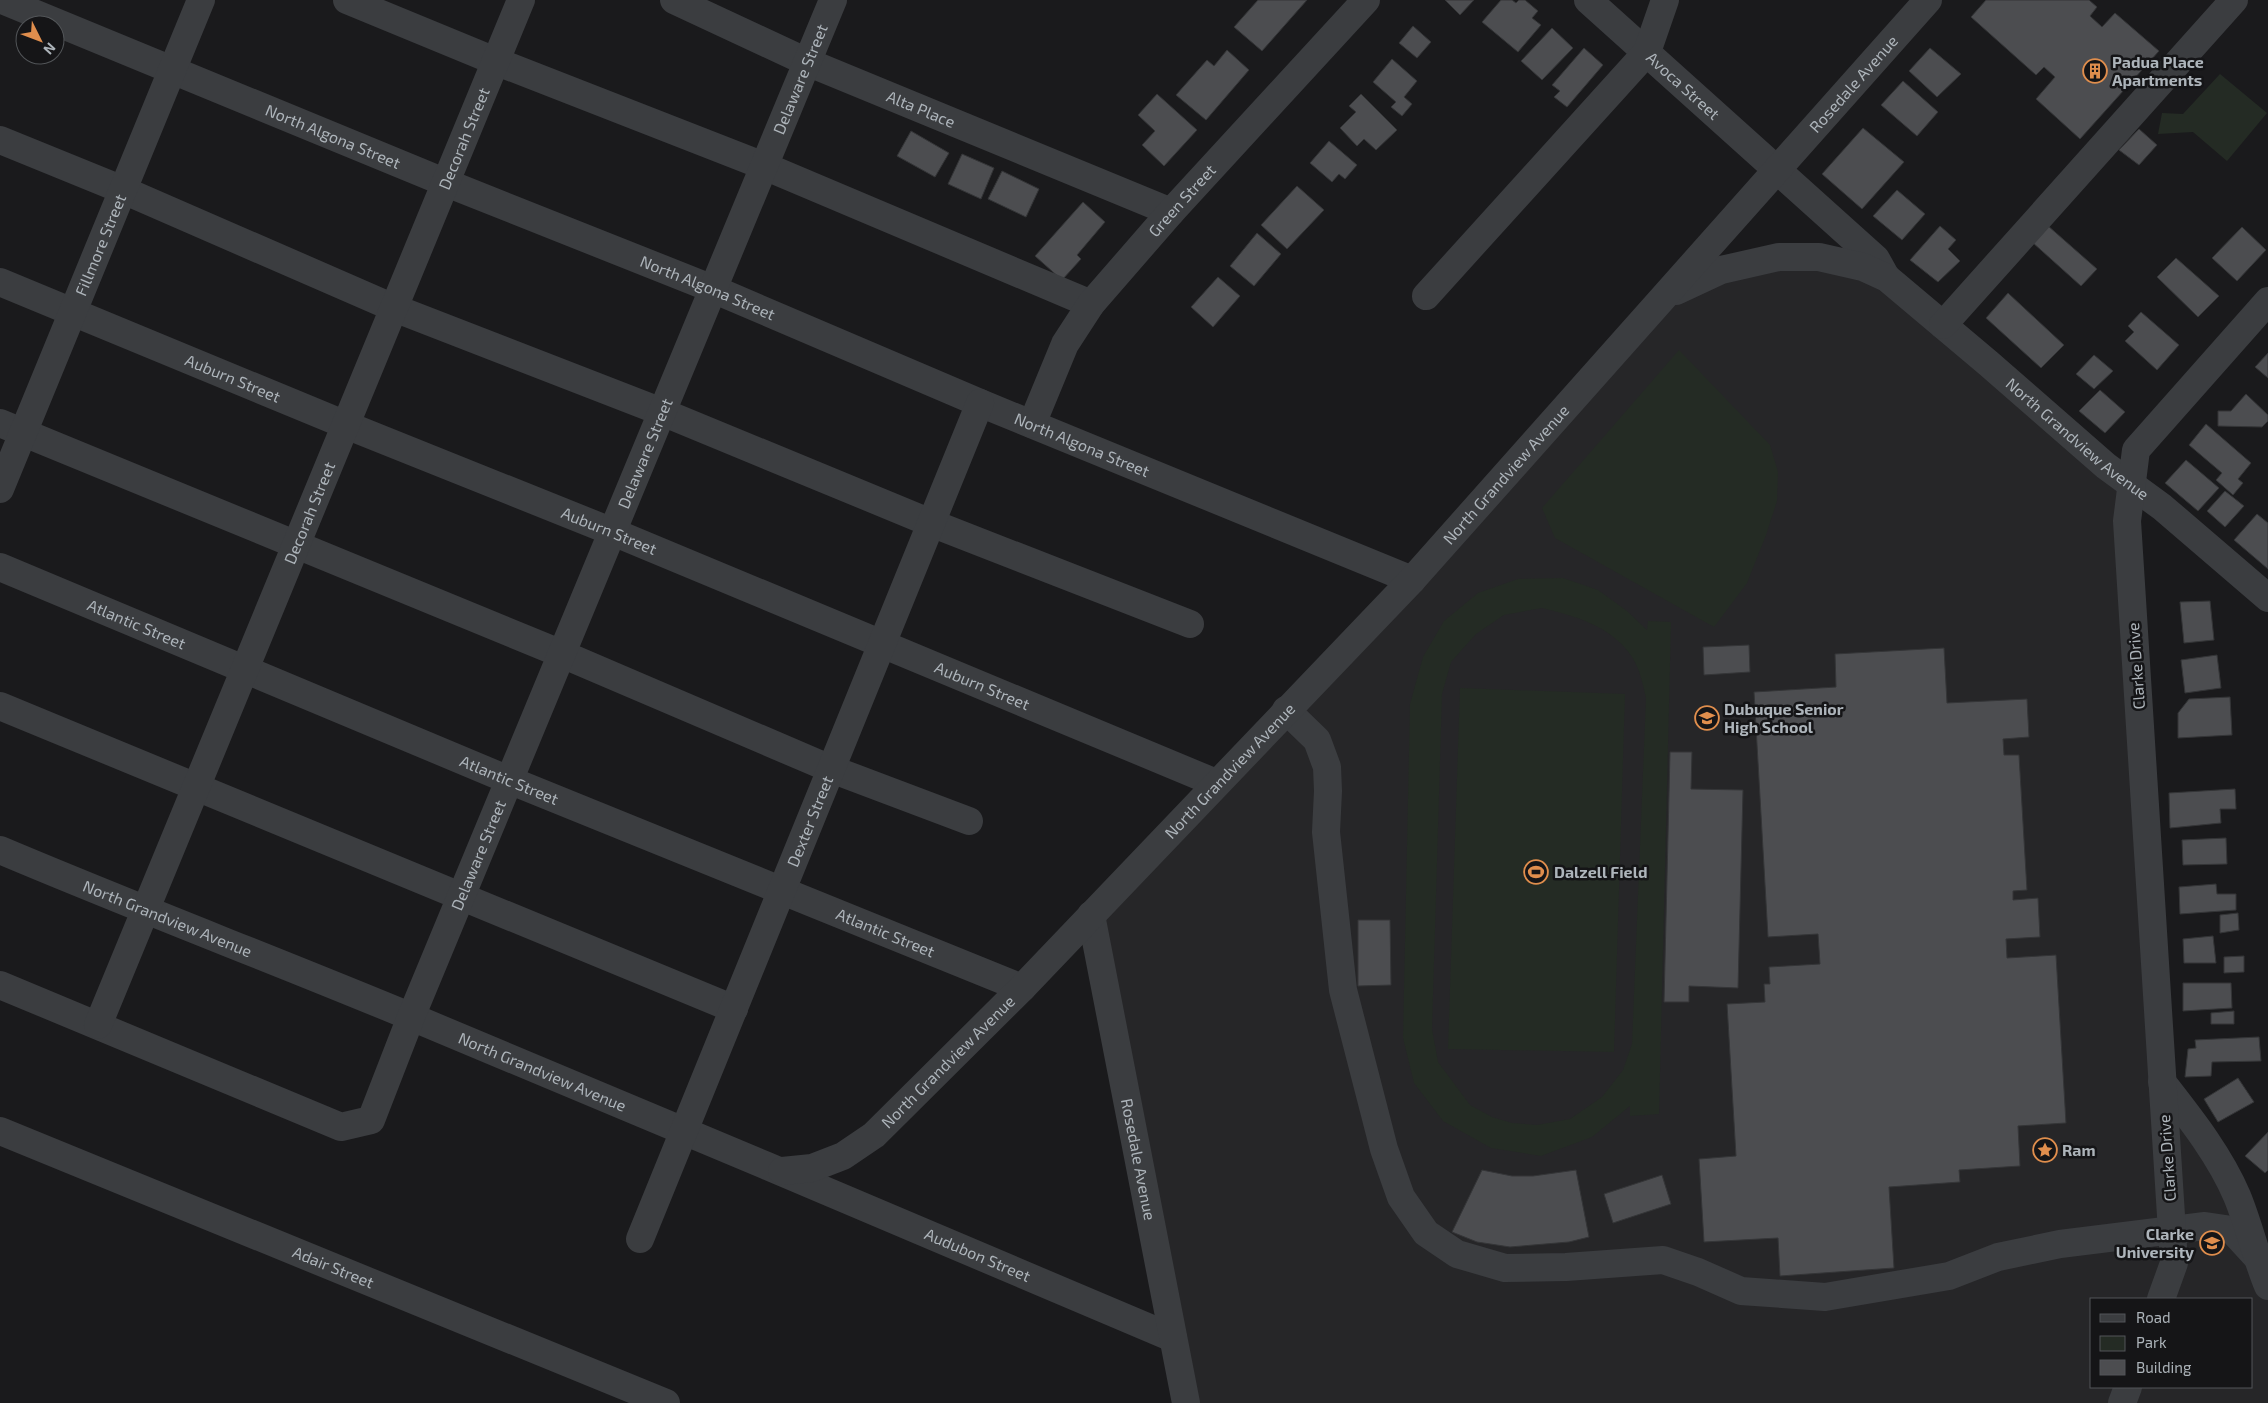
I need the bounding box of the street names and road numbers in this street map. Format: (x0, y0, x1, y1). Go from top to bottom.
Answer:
street label: Delaware Street (768, 21, 831, 137)
street label: Rosedale Avenue (1805, 31, 1901, 136)
street label: Avoca Street (1643, 47, 1724, 123)
street label: Decorah Street (434, 85, 493, 192)
street label: Alta Place (884, 86, 958, 131)
street label: North Algona Street (263, 100, 404, 172)
street label: Green Street (1144, 160, 1219, 240)
street label: Fillmore Street (71, 191, 129, 298)
street label: North Algona Street (638, 251, 778, 323)
street label: Auburn Street (183, 350, 283, 406)
street label: North Grandview Avenue (2003, 373, 2153, 503)
street label: Delaware Street (613, 395, 676, 511)
street label: North Grandview Avenue (1438, 401, 1572, 548)
street label: North Algona Street (1012, 408, 1152, 480)
street label: Decorah Street (279, 459, 338, 567)
street label: Auburn Street (559, 502, 660, 558)
street label: Atlantic Street (85, 595, 189, 653)
street label: Clarke Drive (2123, 622, 2148, 710)
street label: Auburn Street (932, 657, 1033, 713)
street label: North Grandview Avenue (1160, 699, 1298, 842)
street label: Atlantic Street (457, 751, 562, 808)
street label: Dexter Street (782, 773, 836, 869)
street label: Delaware Street (446, 797, 509, 913)
street label: North Grandview Avenue (81, 876, 255, 960)
street label: Atlantic Street (834, 904, 938, 961)
street label: North Grandview Avenue (877, 991, 1018, 1132)
street label: North Grandview Avenue (456, 1028, 629, 1115)
street label: Rosedale Avenue (1118, 1097, 1160, 1222)
street label: Clarke Drive (2154, 1114, 2179, 1202)
street label: Audubon Street (922, 1224, 1034, 1285)
street label: Adair Street (290, 1242, 377, 1292)

